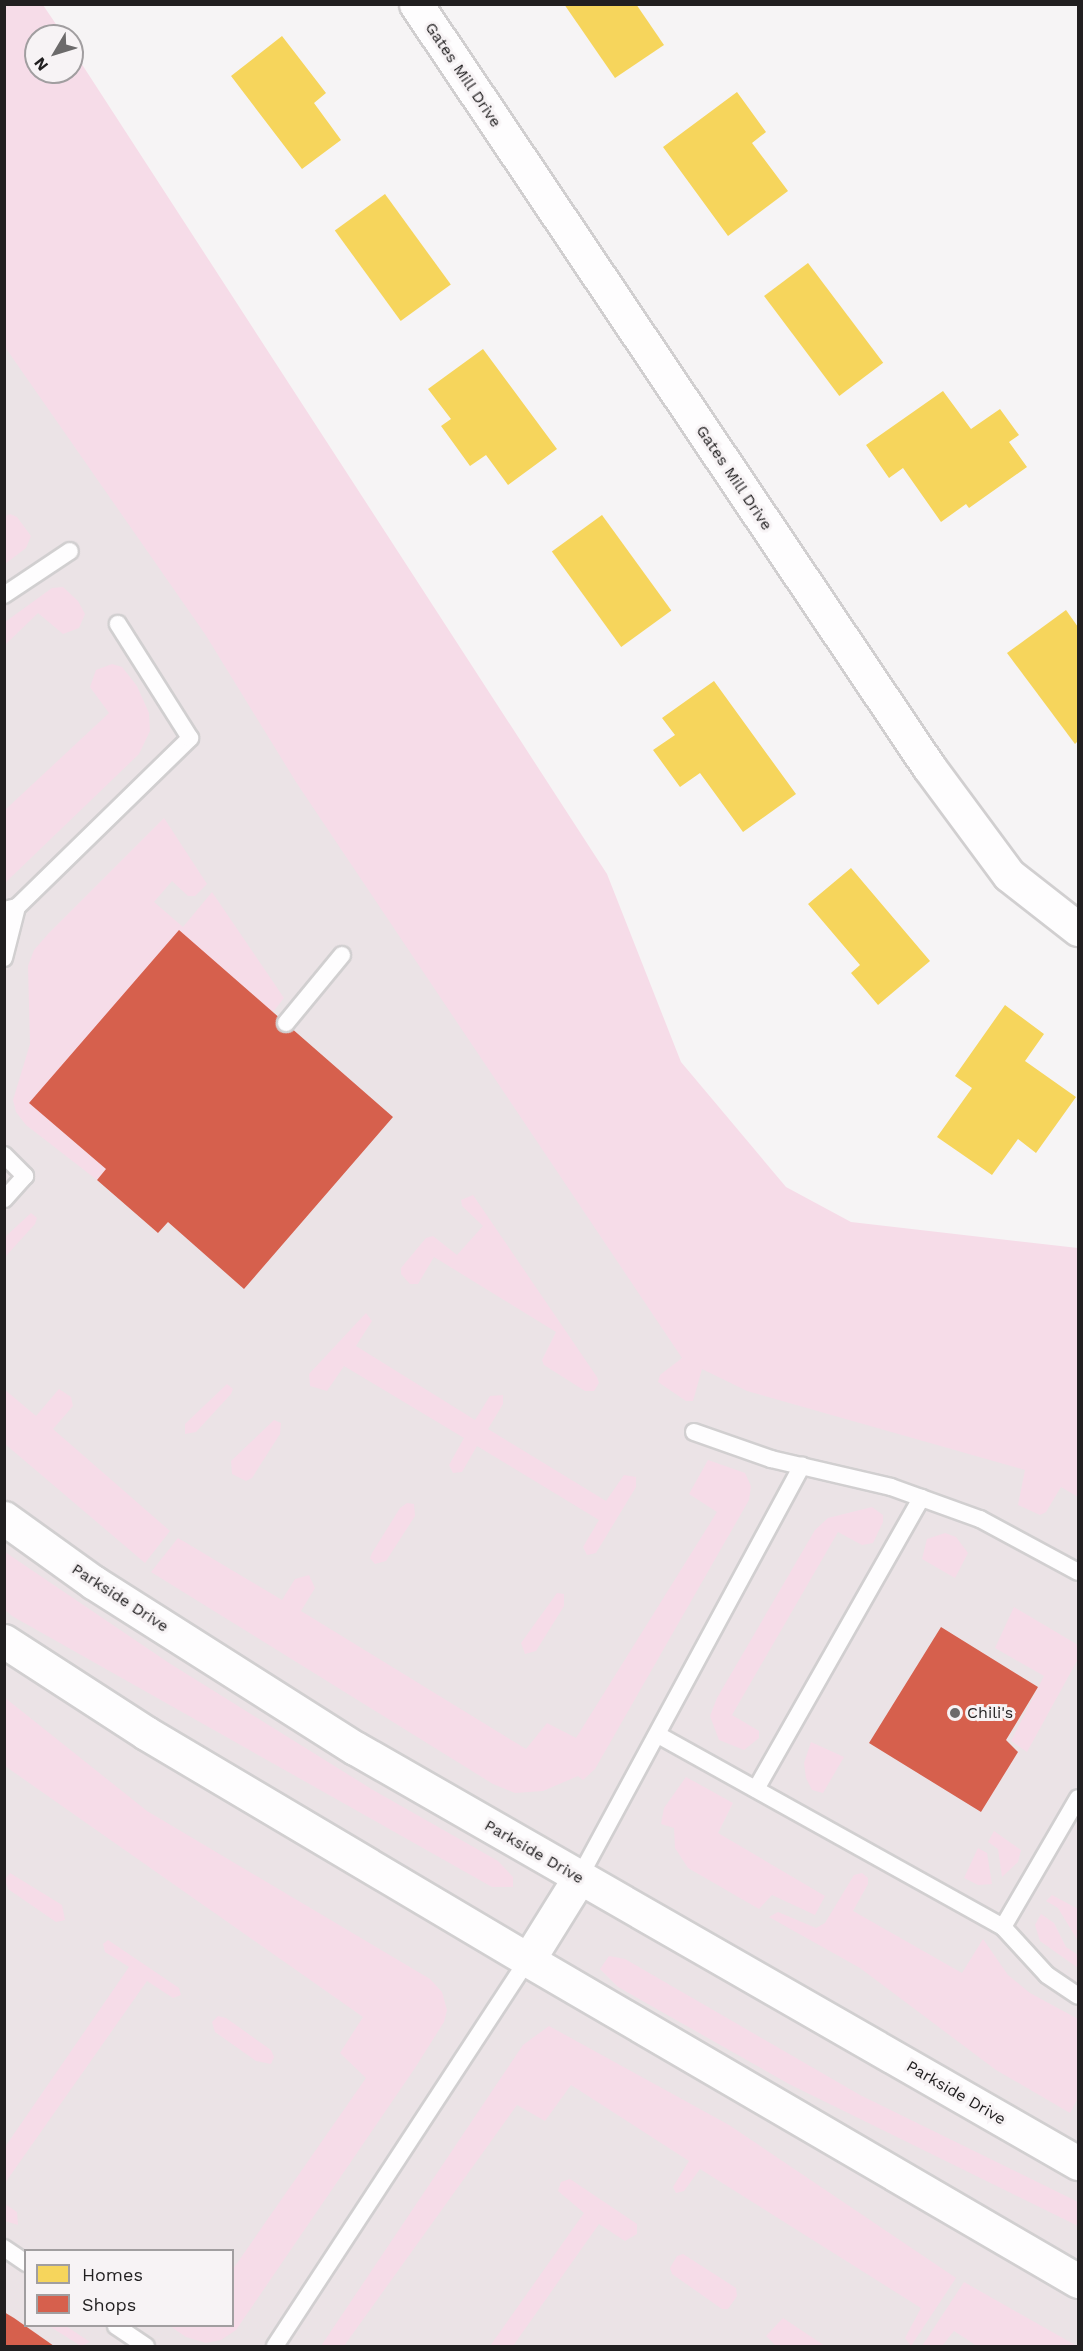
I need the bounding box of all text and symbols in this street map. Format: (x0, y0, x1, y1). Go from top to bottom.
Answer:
street label: Gates Mill Drive (421, 19, 505, 131)
north arrow (24, 24, 84, 84)
text: N (30, 54, 52, 75)
street label: Gates Mill Drive (692, 422, 776, 534)
street label: Parkside Drive (68, 1560, 172, 1636)
place label: Chili's (967, 1703, 1013, 1723)
marker: Chili's (948, 1706, 962, 1720)
street label: Parkside Drive (481, 1816, 587, 1888)
street label: Parkside Drive (903, 2057, 1009, 2129)
legend (24, 2249, 234, 2327)
text: Homes (82, 2264, 143, 2285)
text: Shops (82, 2294, 136, 2315)

